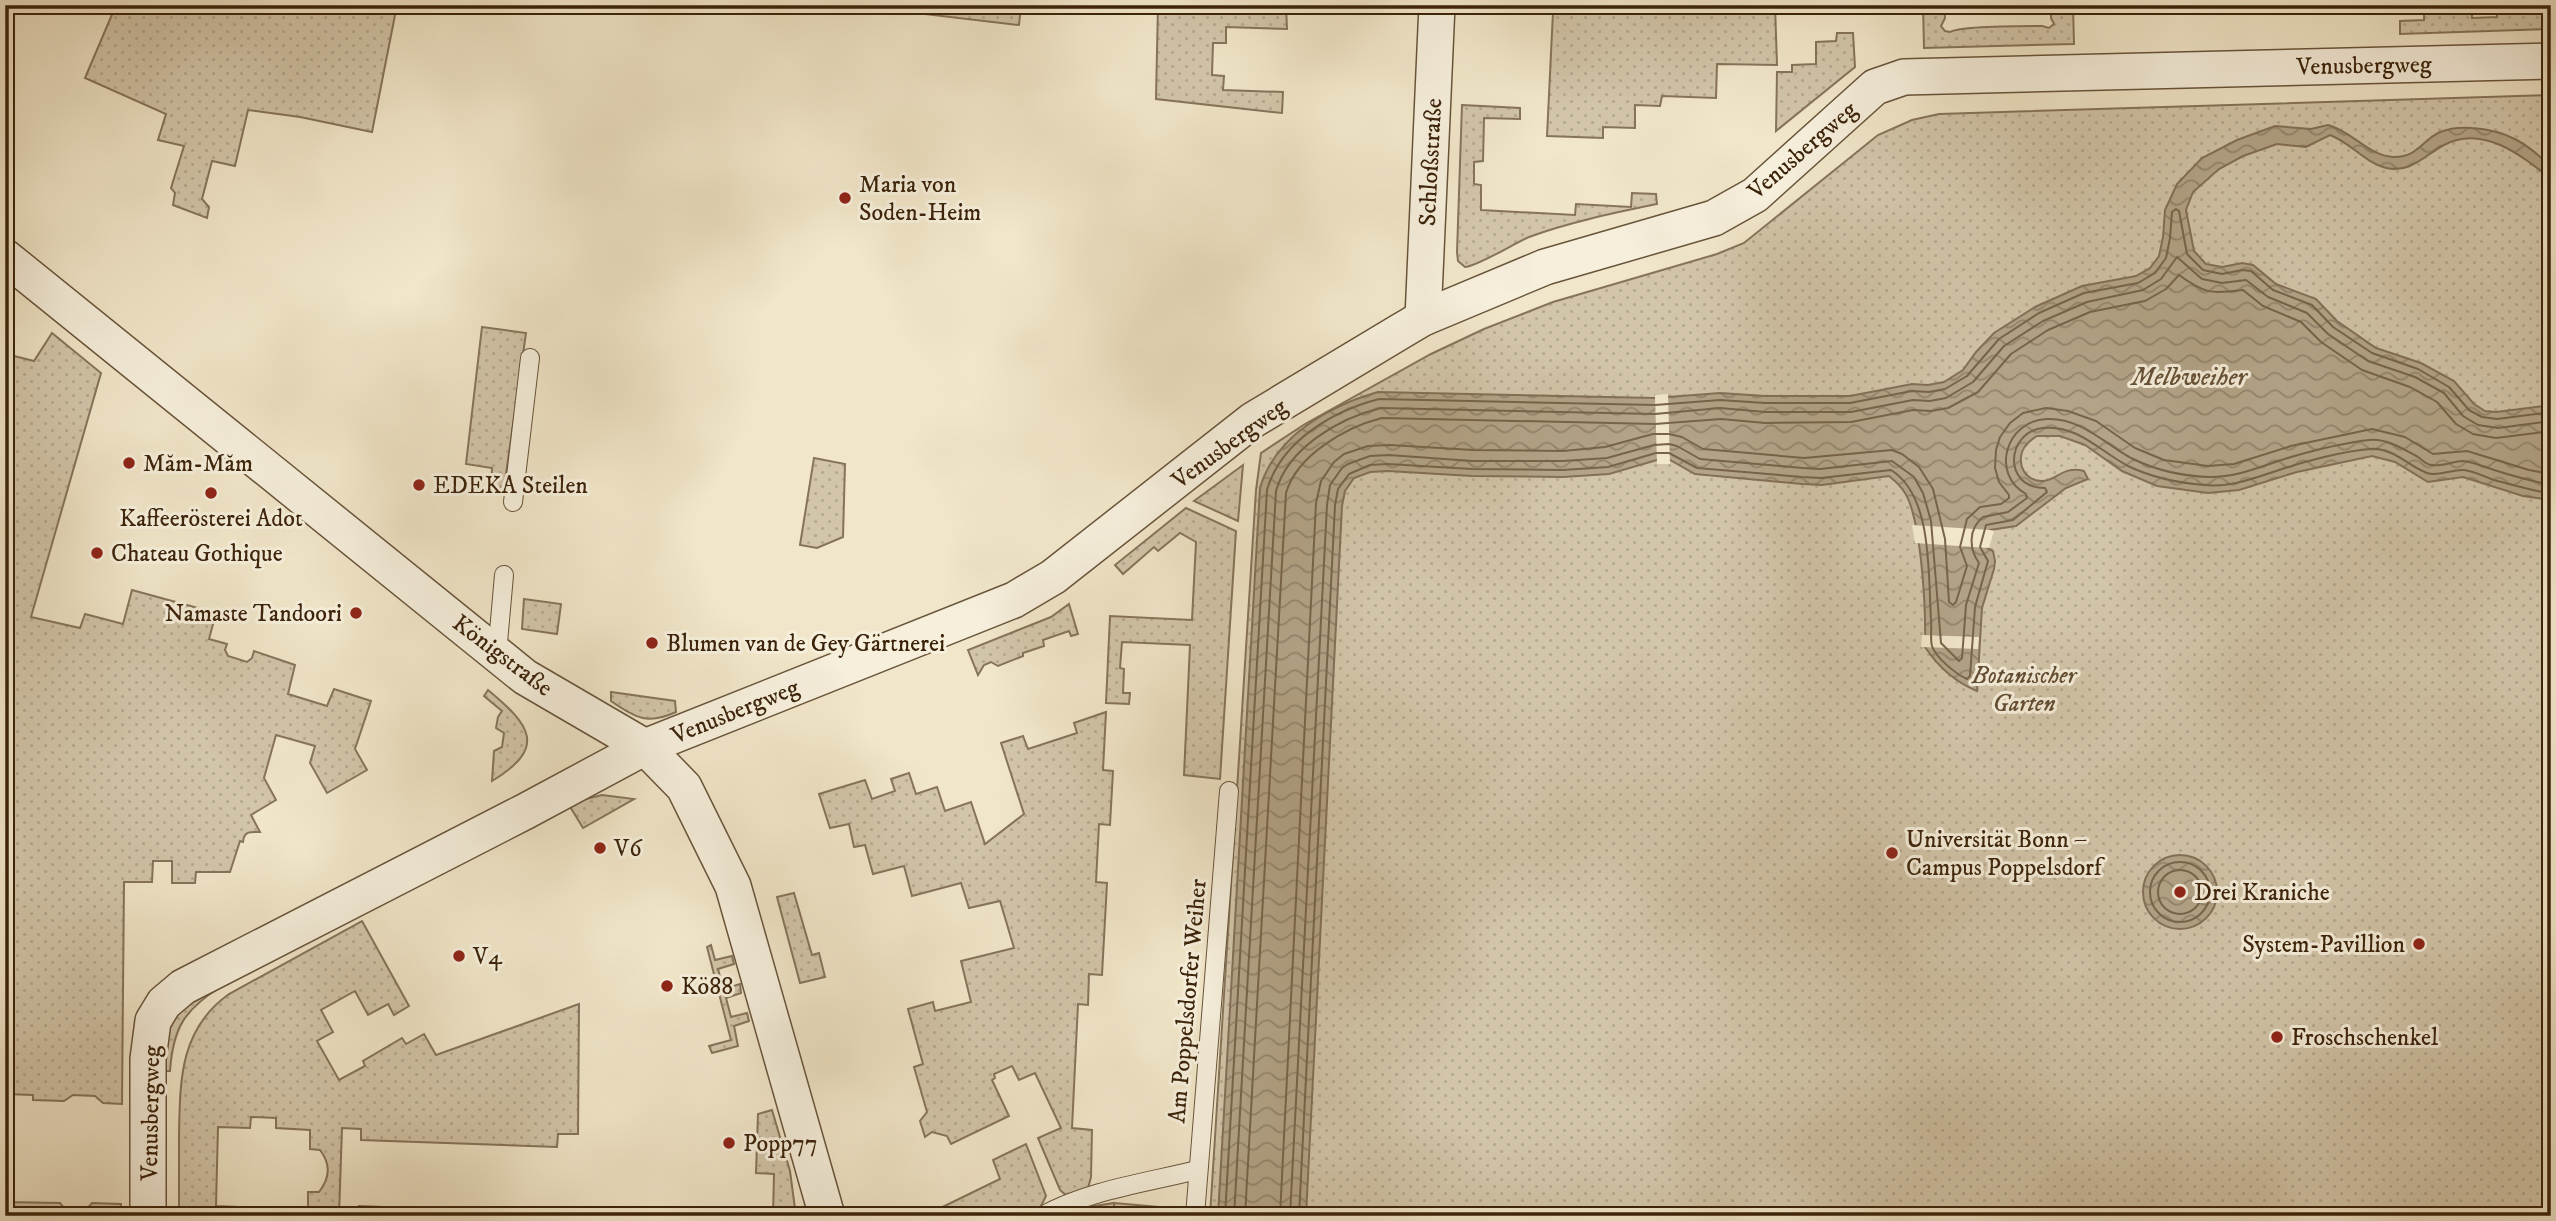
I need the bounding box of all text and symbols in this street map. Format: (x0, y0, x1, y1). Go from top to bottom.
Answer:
street label: Venusbergweg (2295, 50, 2432, 82)
street label: Venusbergweg (1741, 95, 1864, 207)
street label: Schloßstraße (1413, 97, 1449, 227)
place label: Maria von Soden-Heim (859, 170, 981, 228)
marker: Maria von Soden-Heim (837, 190, 853, 206)
water label: Melbweiher (2129, 361, 2248, 394)
street label: Venusbergweg (1165, 392, 1293, 496)
place label: Măm-Măm (143, 449, 253, 479)
marker: Măm-Măm (121, 455, 137, 471)
place label: EDEKA Steilen (433, 471, 588, 501)
marker: EDEKA Steilen (411, 477, 427, 493)
marker: Kaffeerösterei Adot (203, 485, 219, 501)
place label: Kaffeerösterei Adot (119, 504, 303, 534)
place label: Chateau Gothique (111, 539, 283, 569)
marker: Chateau Gothique (89, 545, 105, 561)
place label: Namaste Tandoori (165, 599, 342, 629)
marker: Namaste Tandoori (348, 605, 364, 621)
street label: Königstraße (446, 608, 559, 703)
place label: Blumen van de Gey Gärtnerei (666, 629, 945, 659)
marker: Blumen van de Gey Gärtnerei (644, 635, 660, 651)
park label: Botanischer Garten (1971, 661, 2079, 719)
street label: Venusbergweg (666, 673, 804, 752)
place label: Universität Bonn – Campus Poppelsdorf (1906, 825, 2105, 883)
place label: V6 (613, 834, 643, 864)
marker: V6 (592, 840, 608, 856)
marker: Universität Bonn – Campus Poppelsdorf (1884, 845, 1900, 861)
street label: Am Poppelsdorfer Weiher (1162, 878, 1214, 1125)
place label: Drei Kraniche (2194, 878, 2330, 908)
marker: Drei Kraniche (2172, 884, 2188, 900)
place label: System-Pavillion (2242, 930, 2405, 960)
marker: System-Pavillion (2411, 936, 2427, 952)
place label: V4 (472, 942, 503, 972)
marker: V4 (451, 948, 467, 964)
place label: Kö88 (681, 972, 733, 1002)
marker: Kö88 (659, 978, 675, 994)
place label: Froschschenkel (2291, 1023, 2439, 1053)
marker: Froschschenkel (2269, 1029, 2285, 1045)
street label: Venusbergweg (135, 1045, 167, 1182)
place label: Popp77 (743, 1129, 818, 1159)
marker: Popp77 (721, 1135, 737, 1151)

